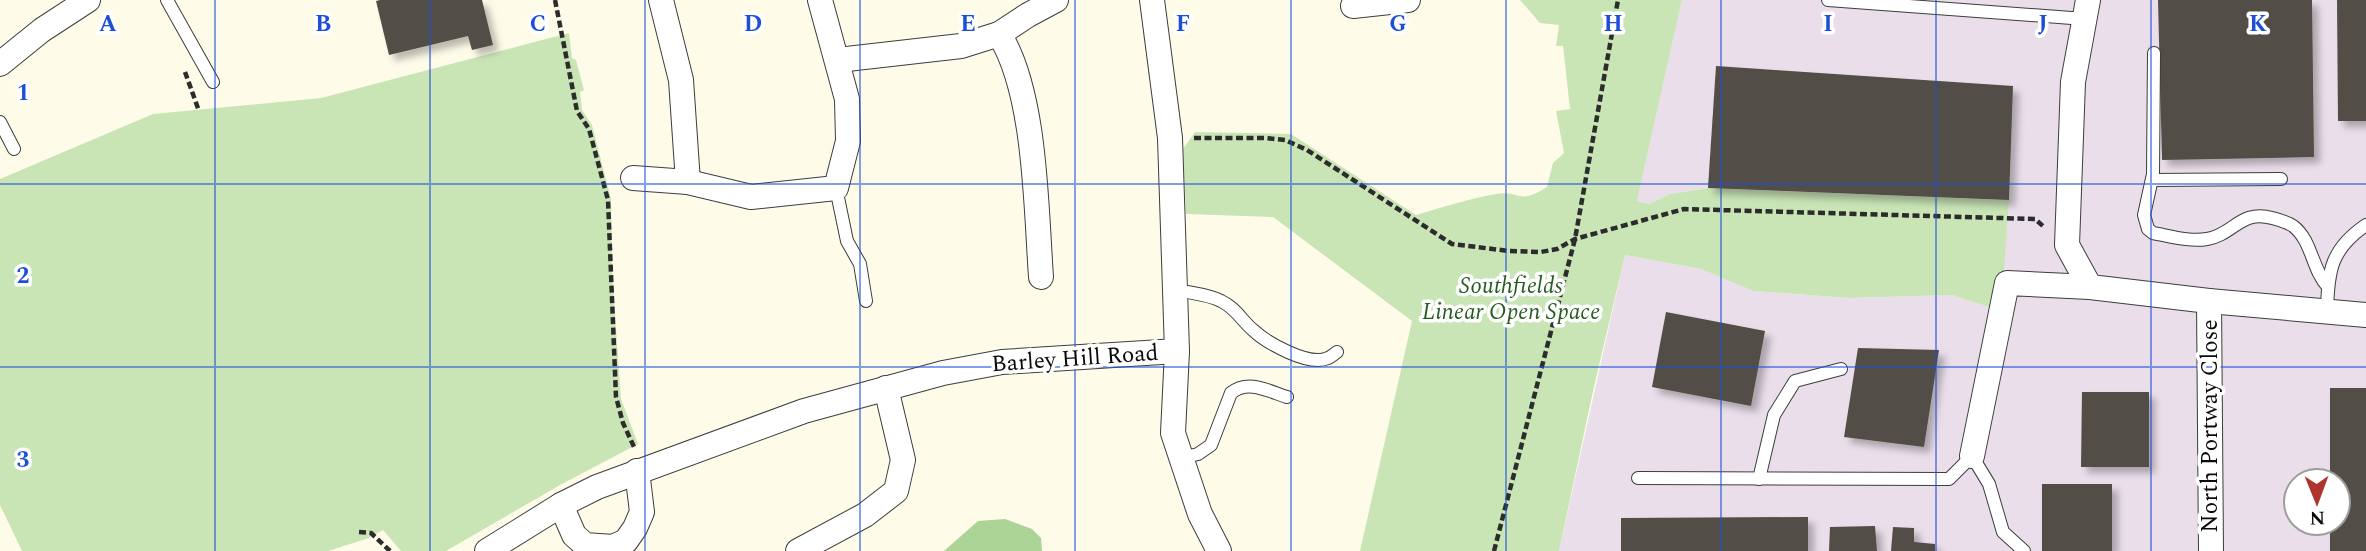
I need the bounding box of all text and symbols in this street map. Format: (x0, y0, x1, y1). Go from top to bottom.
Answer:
text: A (99, 7, 117, 42)
text: B (315, 7, 331, 42)
text: C (530, 7, 546, 42)
text: D (744, 7, 762, 42)
text: E (960, 7, 976, 42)
text: F (1176, 7, 1190, 42)
text: G (1389, 7, 1407, 42)
text: H (1603, 7, 1623, 42)
text: I (1823, 7, 1833, 42)
text: J (2038, 7, 2048, 42)
text: K (2249, 7, 2267, 42)
text: 1 (17, 76, 29, 111)
text: 2 (17, 259, 30, 294)
park label: Southfields Linear Open Space (1422, 269, 1600, 330)
street label: North Portway Close (2193, 319, 2228, 533)
street label: Barley Hill Road (990, 336, 1160, 382)
text: 3 (17, 443, 30, 478)
north arrow (2282, 467, 2352, 537)
text: N (2309, 503, 2325, 532)

